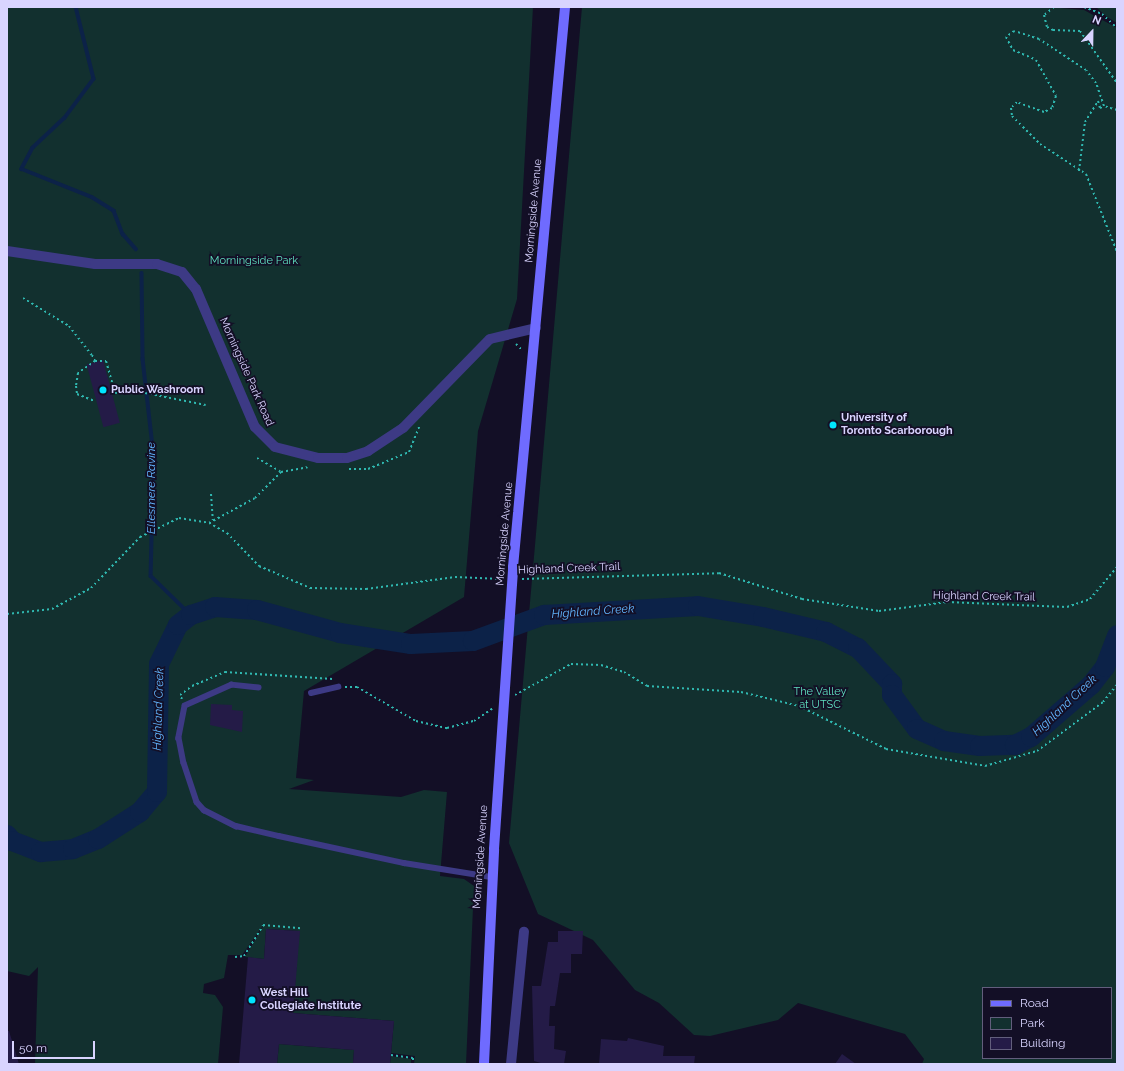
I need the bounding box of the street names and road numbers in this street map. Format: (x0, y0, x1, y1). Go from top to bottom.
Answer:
street label: Morningside Avenue (523, 158, 545, 264)
street label: Morningside Park Road (216, 316, 276, 428)
street label: Morningside Avenue (494, 481, 516, 587)
street label: Highland Creek Trail (518, 561, 620, 577)
street label: Highland Creek Trail (933, 590, 1035, 604)
street label: Morningside Avenue (471, 804, 491, 910)

